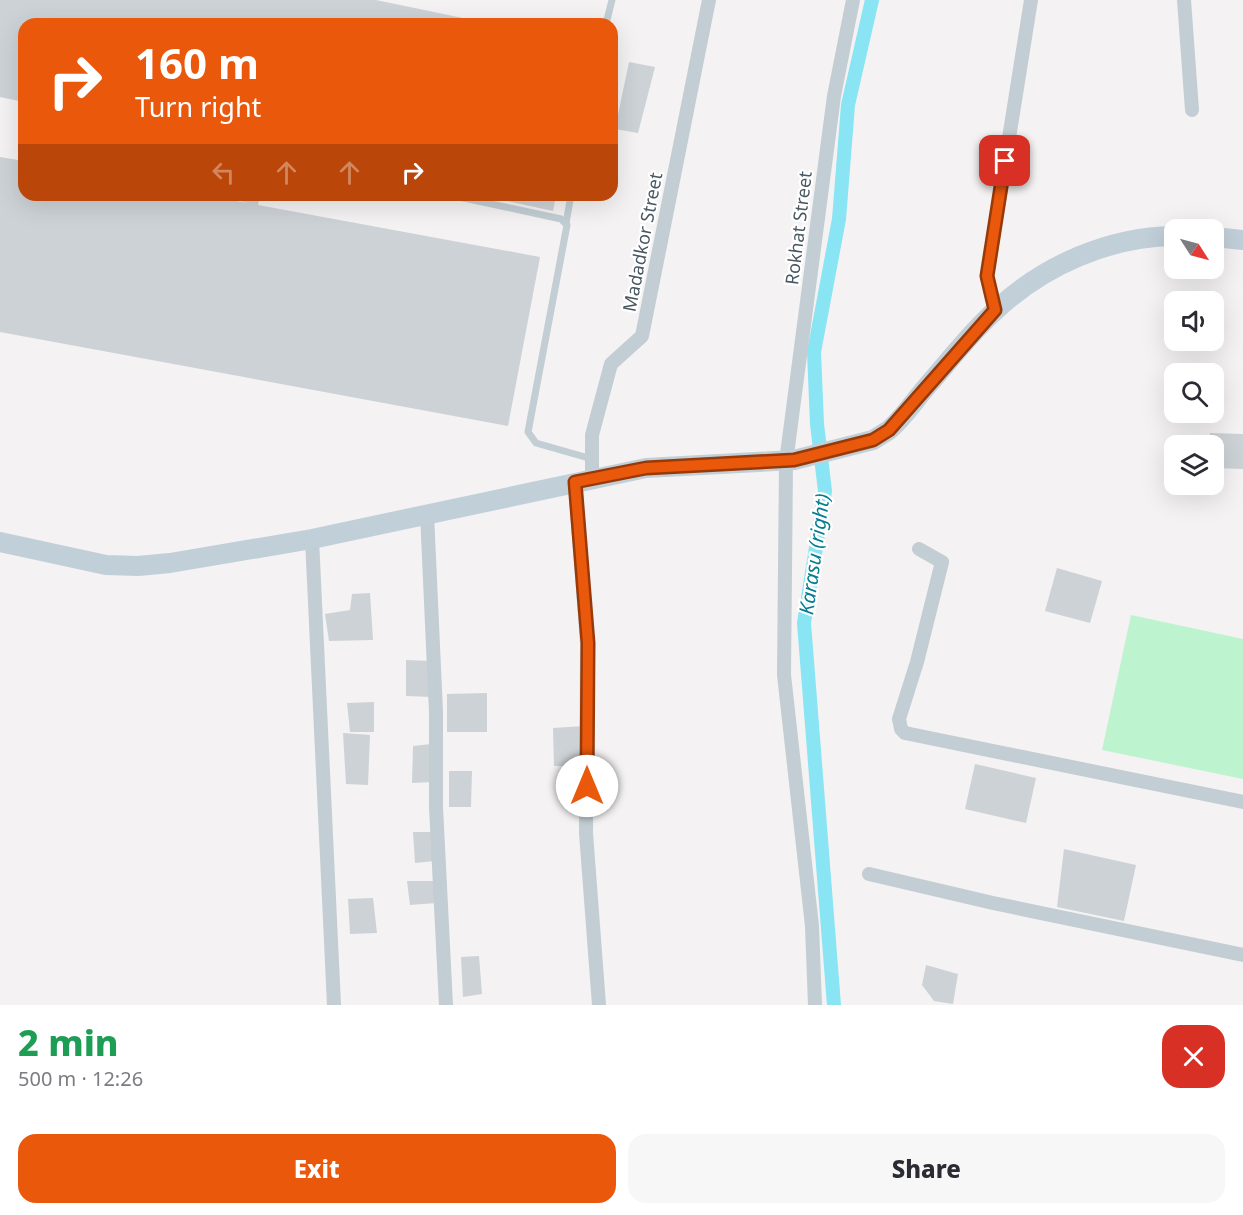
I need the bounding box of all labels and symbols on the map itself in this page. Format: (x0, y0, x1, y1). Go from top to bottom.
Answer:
pin (979, 135, 1030, 186)
street label: Rokhat Street (779, 169, 817, 286)
street label: Madadkor Street (617, 170, 667, 314)
north arrow (1164, 219, 1224, 279)
water label: Karasu (right) (792, 492, 836, 616)
position arrow (555, 754, 619, 818)

